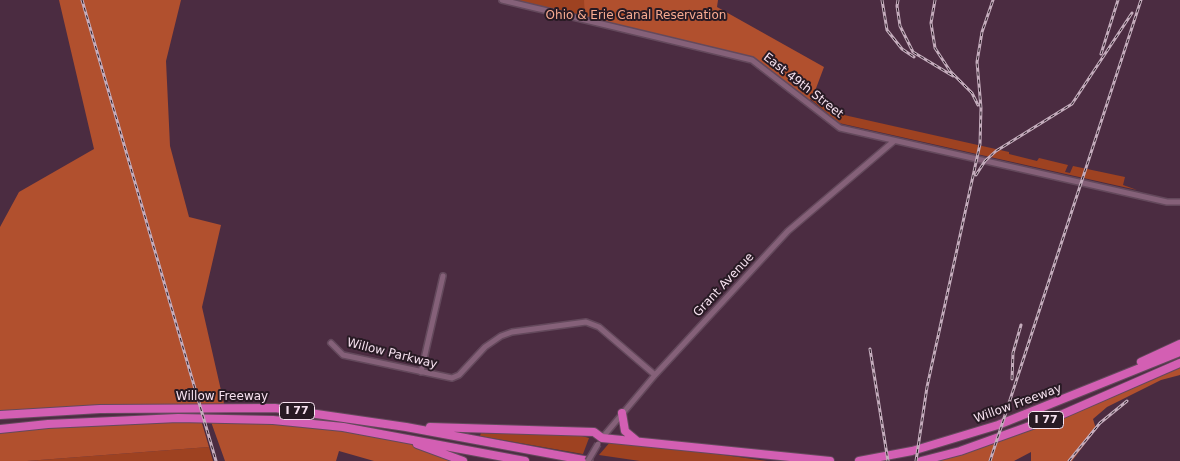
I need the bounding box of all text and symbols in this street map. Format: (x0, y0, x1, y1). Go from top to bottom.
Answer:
park label: Ohio & Erie Canal Reservation (546, 9, 726, 23)
street label: East 49th Street (760, 50, 846, 122)
street label: Grant Avenue (691, 250, 757, 320)
street label: Willow Parkway (345, 336, 439, 372)
street label: Willow Freeway (972, 381, 1064, 427)
street label: Willow Freeway (176, 390, 268, 404)
road number: I 77 (280, 402, 314, 420)
road number: I 77 (1028, 412, 1064, 428)

